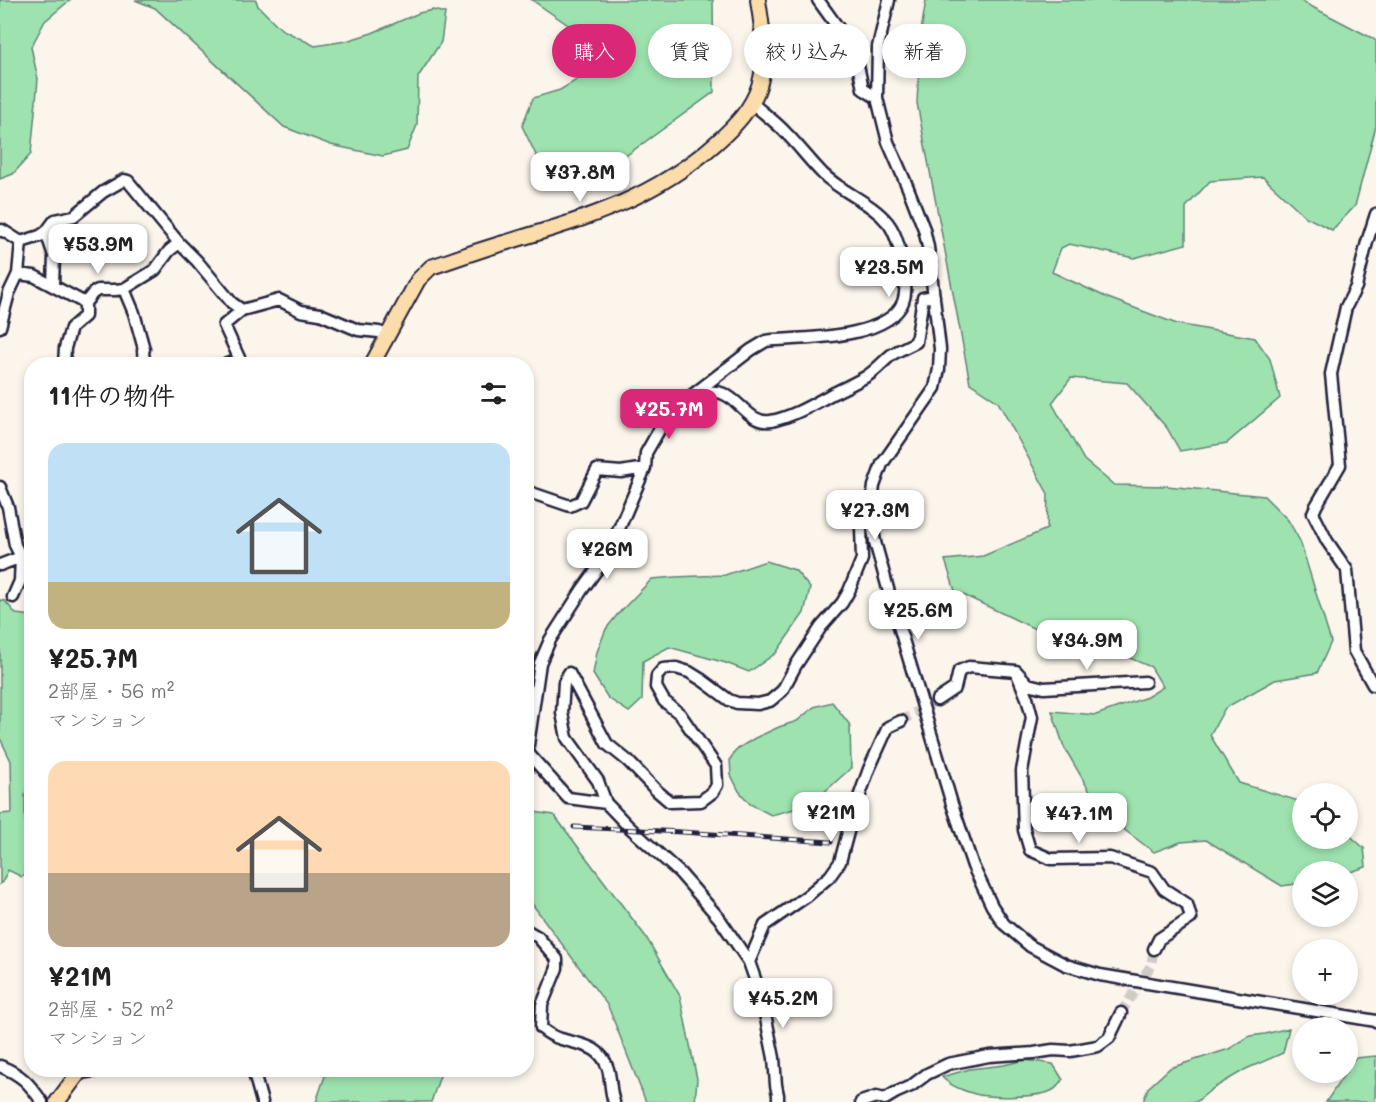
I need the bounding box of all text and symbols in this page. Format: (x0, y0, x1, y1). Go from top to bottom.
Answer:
chip: 購入 (552, 24, 636, 78)
chip: 賃貸 (648, 24, 732, 78)
chip: 絞り込み (744, 24, 870, 78)
chip: 新着 (882, 24, 966, 78)
pin: ¥37.8M (531, 152, 629, 203)
text: ¥37.8M (545, 158, 615, 184)
pin: ¥53.9M (49, 224, 147, 275)
text: ¥53.9M (62, 230, 134, 256)
pin: ¥23.5M (840, 247, 938, 298)
text: ¥23.5M (854, 253, 924, 279)
icon: filters (477, 377, 510, 410)
text: 11件の物件 (48, 378, 175, 412)
pin: ¥25.7M (620, 389, 718, 440)
text: ¥25.7M (634, 395, 704, 421)
icon: home (225, 482, 333, 590)
pin: ¥27.3M (826, 490, 924, 541)
text: ¥27.3M (840, 496, 910, 522)
pin: ¥26M (571, 529, 643, 580)
text: ¥26M (581, 535, 633, 561)
pin: ¥25.6M (869, 590, 967, 641)
text: ¥25.6M (883, 596, 953, 622)
pin: ¥34.9M (1038, 620, 1136, 671)
text: ¥34.9M (1051, 626, 1123, 652)
text: ¥25.7M (48, 641, 138, 675)
text: 2部屋 · 56 m² (48, 677, 174, 703)
text: マンション (48, 706, 147, 732)
map controls (1292, 783, 1358, 1083)
button: locate (1292, 783, 1358, 849)
pin: ¥21M (795, 792, 867, 843)
pin: ¥47.1M (1030, 793, 1128, 844)
text: ¥21M (806, 798, 856, 824)
text: ¥47.1M (1045, 799, 1113, 825)
icon: home (225, 800, 333, 908)
button: layers (1292, 861, 1358, 927)
button: + (1292, 939, 1358, 1005)
text: ¥21M (48, 959, 112, 993)
pin: ¥45.2M (734, 978, 832, 1029)
text: ¥45.2M (748, 984, 818, 1010)
text: 2部屋 · 52 m² (48, 995, 173, 1021)
button: − (1292, 1017, 1358, 1083)
text: マンション (48, 1024, 147, 1050)

